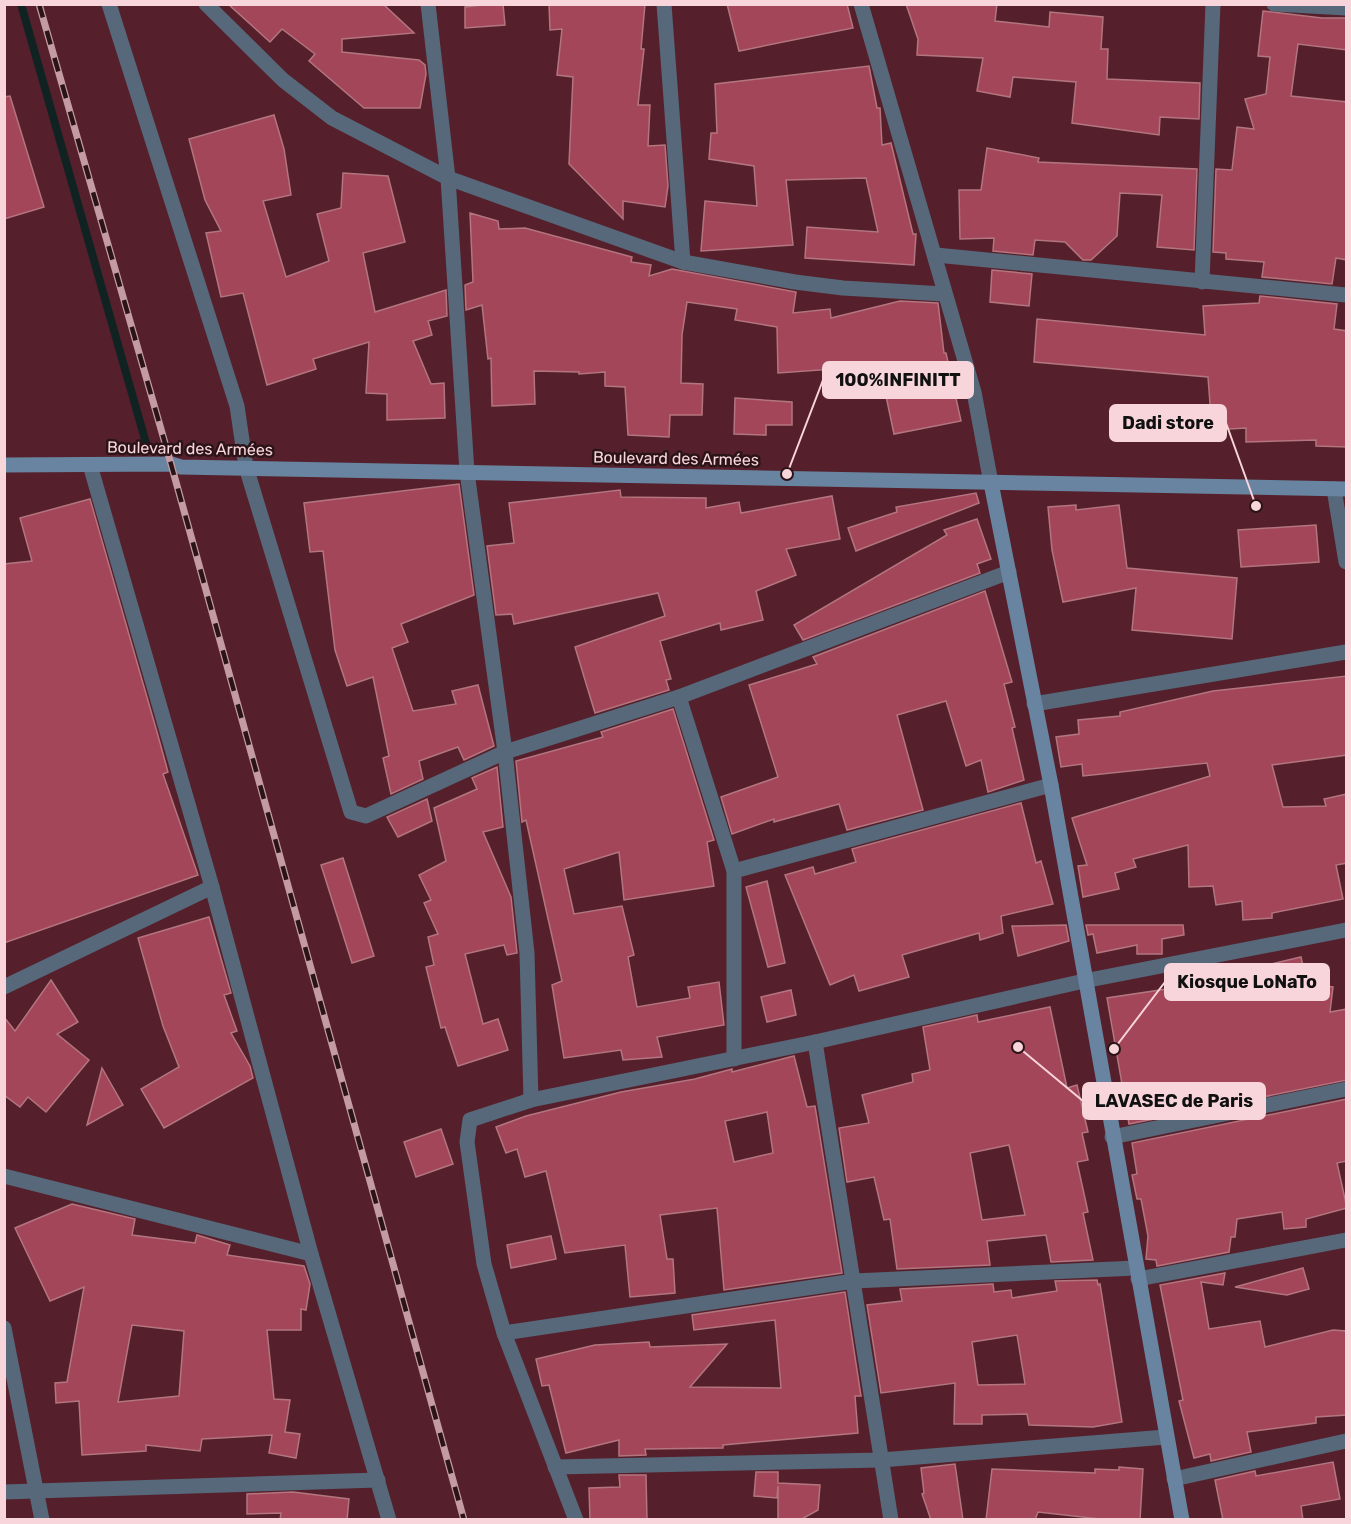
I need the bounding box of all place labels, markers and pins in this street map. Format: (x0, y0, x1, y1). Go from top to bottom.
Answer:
callout: 100%INFINITT (823, 362, 973, 398)
callout: Dadi store (1110, 405, 1226, 441)
callout: Kiosque LoNaTo (1165, 964, 1329, 1000)
callout: LAVASEC de Paris (1083, 1083, 1265, 1119)

